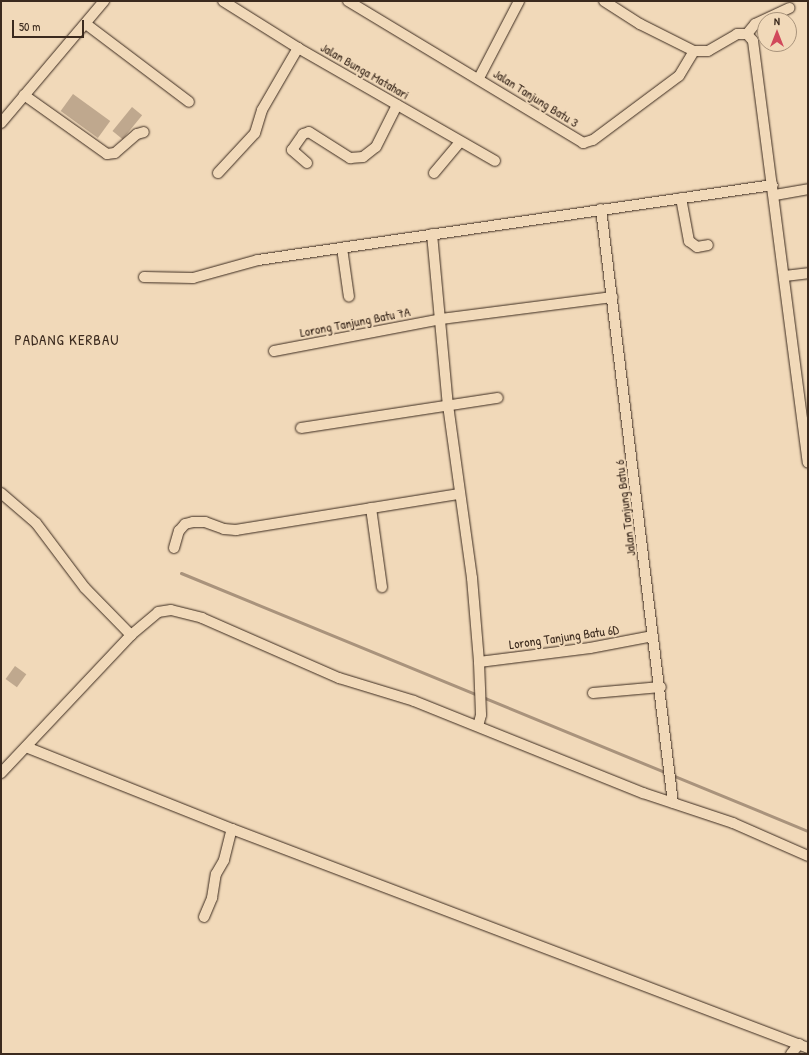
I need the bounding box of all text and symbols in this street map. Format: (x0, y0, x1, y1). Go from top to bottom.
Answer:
scale bar (14, 12, 86, 38)
north arrow (757, 12, 797, 52)
text: N (774, 14, 780, 28)
text: 50 m (19, 18, 40, 35)
street label: Jalan Bunga Matahari (318, 39, 412, 103)
street label: Jalan Tanjung Batu 3 (491, 66, 581, 130)
street label: Lorong Tanjung Batu 7A (299, 304, 411, 340)
district label: PADANG KERBAU (14, 331, 120, 349)
street label: Jalan Tanjung Batu 6 (611, 459, 639, 557)
street label: Lorong Tanjung Batu 6D (508, 622, 620, 652)

